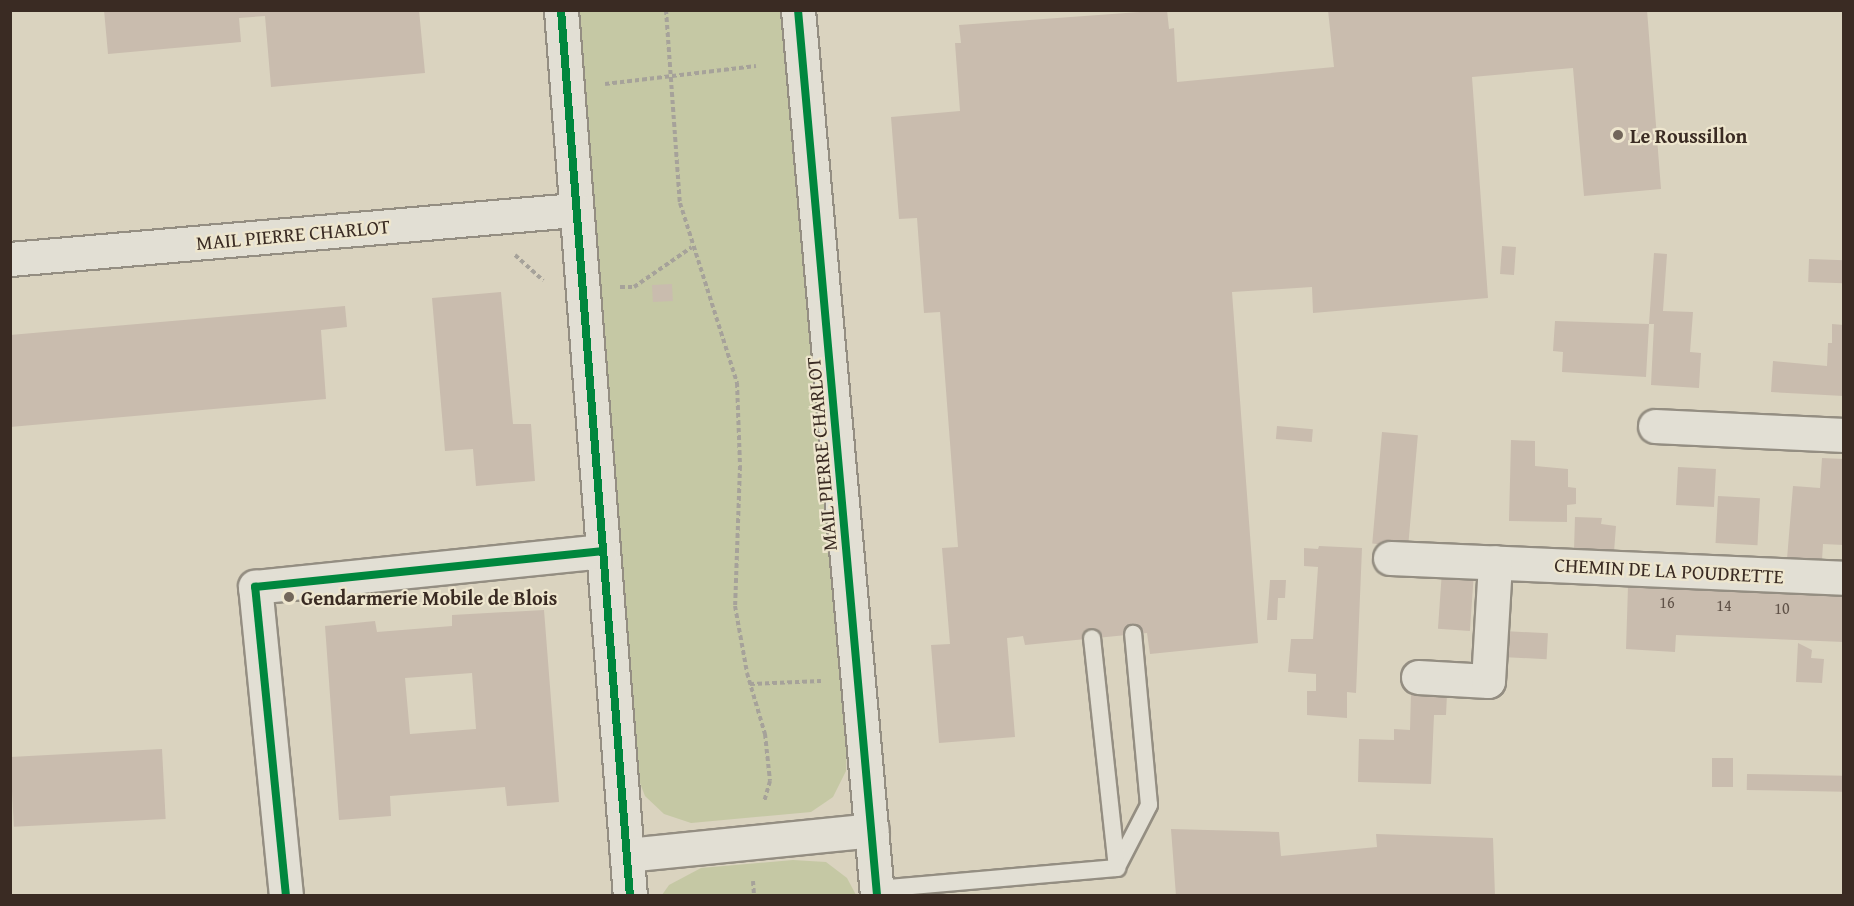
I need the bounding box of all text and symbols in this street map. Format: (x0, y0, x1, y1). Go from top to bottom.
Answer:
place label: Le Roussillon (1630, 123, 1747, 147)
marker: Le Roussillon (1611, 128, 1625, 142)
street label: MAIL PIERRE CHARLOT (195, 214, 391, 254)
street label: MAIL PIERRE CHARLOT (801, 356, 841, 552)
street label: CHEMIN DE LA POUDRETTE (1554, 552, 1784, 588)
place label: Gendarmerie Mobile de Blois (301, 585, 557, 609)
marker: Gendarmerie Mobile de Blois (282, 590, 296, 604)
house number: 16 (1659, 592, 1675, 612)
house number: 14 (1716, 595, 1732, 615)
house number: 10 (1774, 598, 1790, 618)

